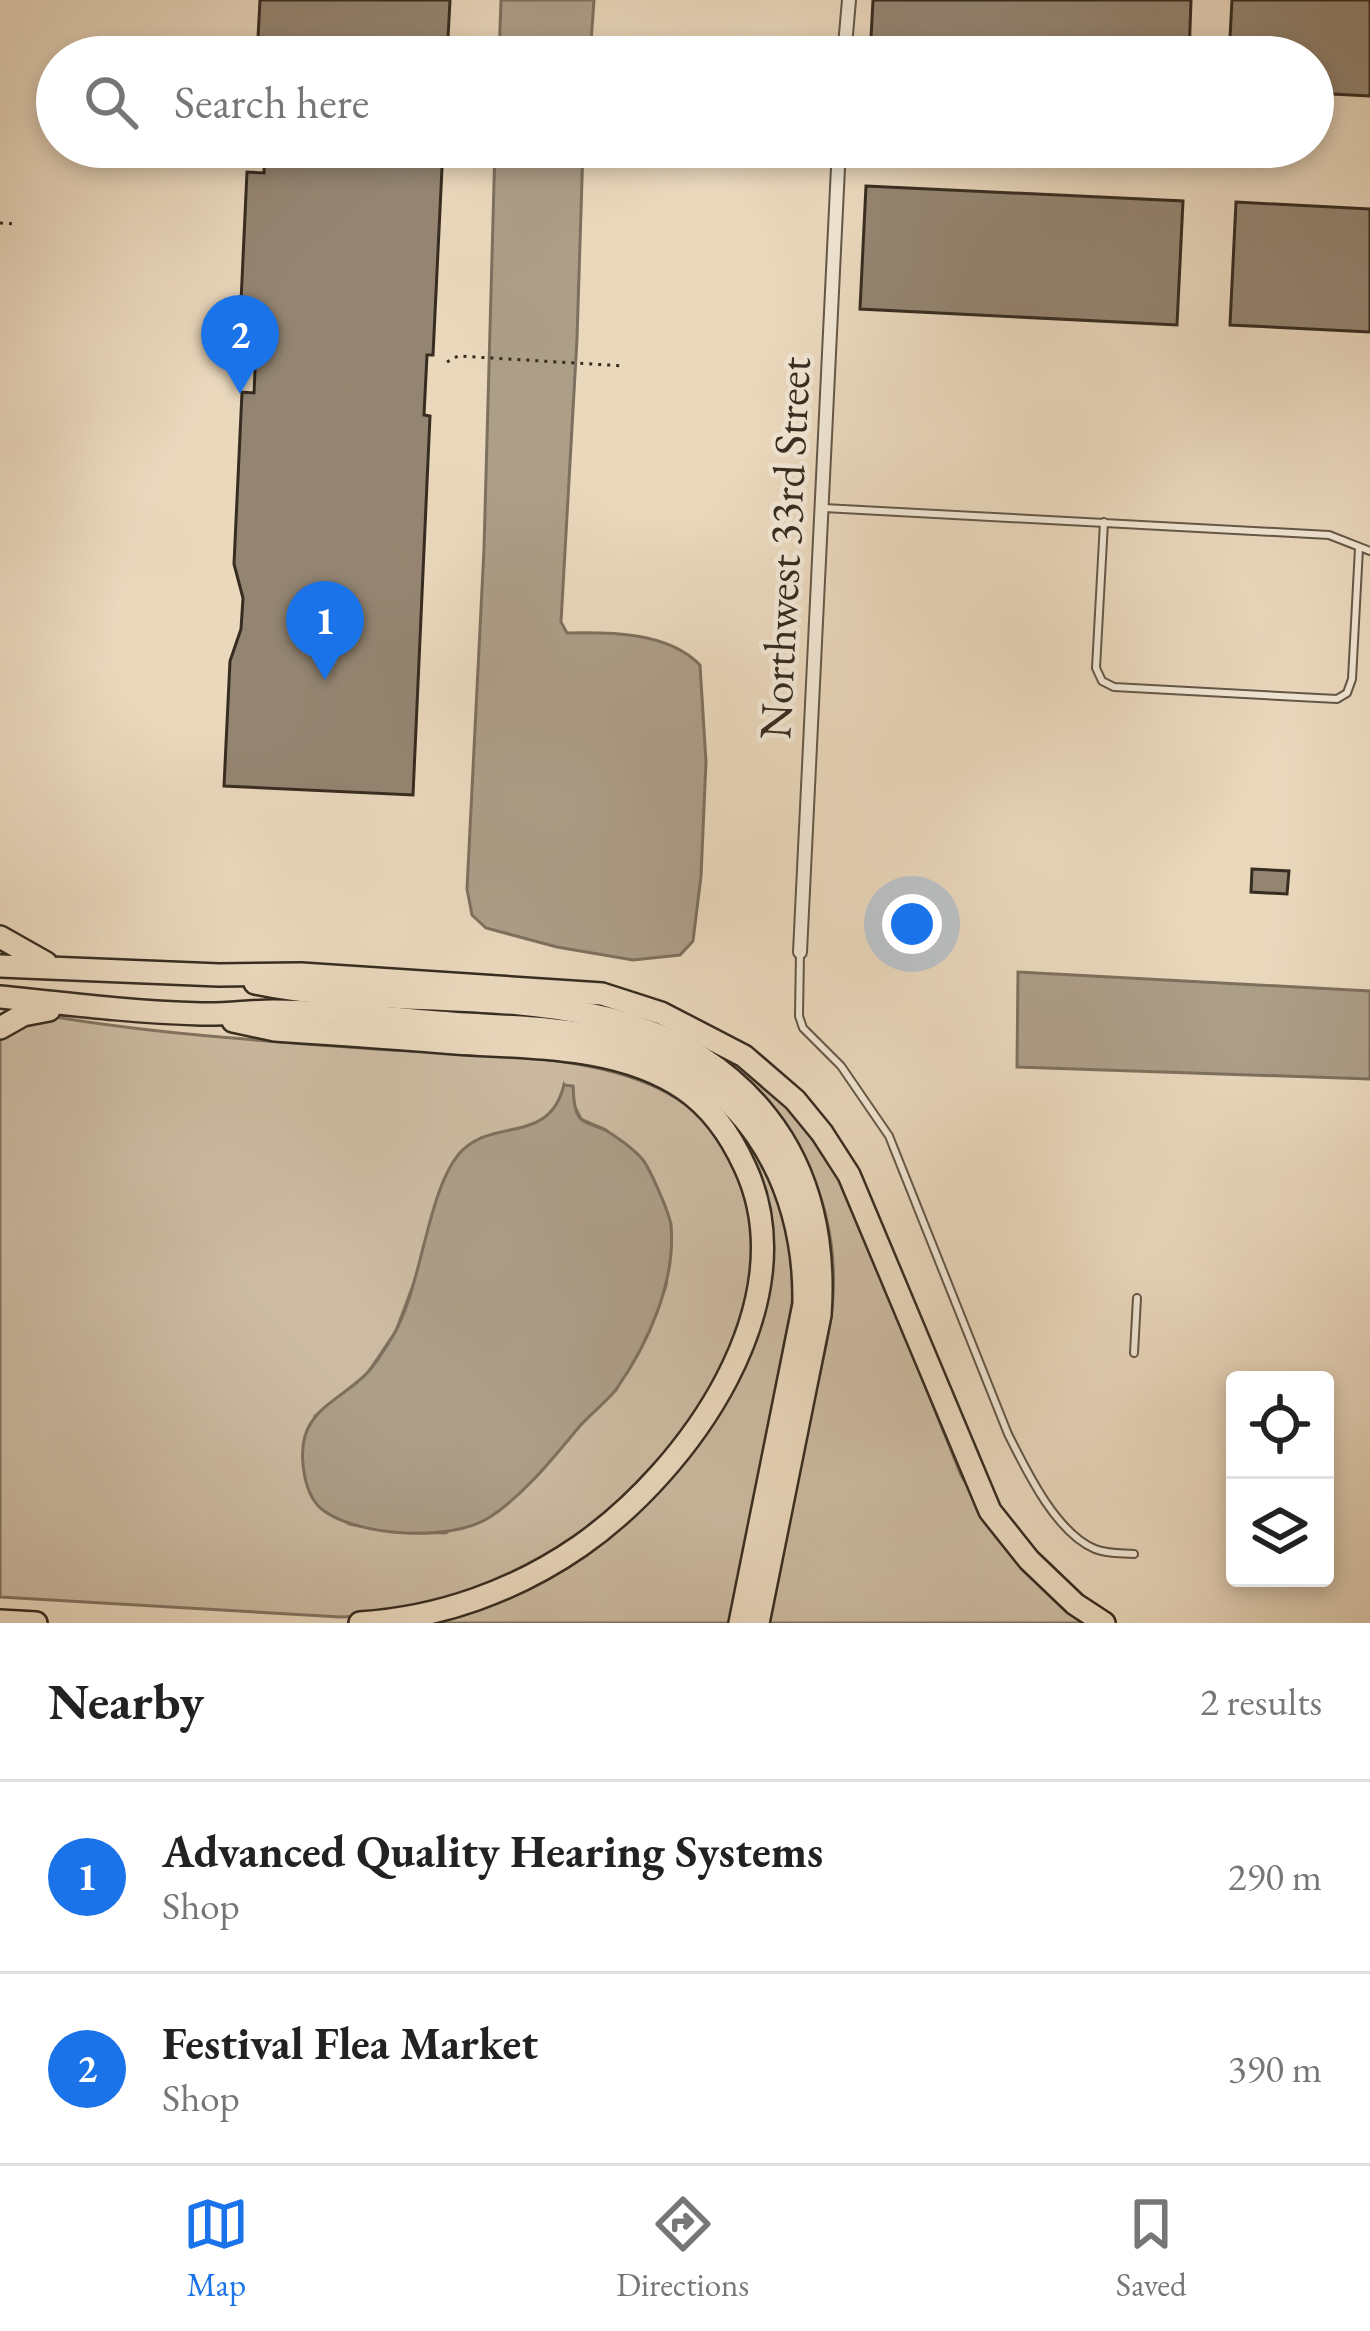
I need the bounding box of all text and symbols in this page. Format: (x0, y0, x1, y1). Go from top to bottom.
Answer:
search box (36, 36, 1334, 168)
icon: search (78, 69, 144, 135)
text: Search here (174, 73, 369, 131)
pin: 2 (201, 295, 279, 394)
street label: Northwest 33rd Street (745, 355, 823, 741)
pin: 1 (286, 581, 364, 680)
your location (882, 894, 942, 954)
map controls (1226, 1371, 1334, 1587)
button: locate (1226, 1371, 1334, 1479)
button: layers (1226, 1479, 1334, 1587)
text: Nearby (48, 1668, 204, 1734)
text: 2 results (1200, 1676, 1322, 1727)
text: Advanced Quality Hearing Systems (162, 1822, 823, 1880)
text: 1 (77, 1851, 97, 1902)
text: 290 m (1228, 1851, 1322, 1902)
text: Shop (162, 1880, 240, 1931)
text: Festival Flea Market (162, 2014, 538, 2072)
text: 2 (77, 2043, 97, 2094)
text: 390 m (1228, 2043, 1322, 2094)
text: Shop (162, 2072, 240, 2123)
tab: Map (183, 2191, 249, 2306)
tab: Directions (616, 2191, 749, 2306)
tab: Saved (1116, 2191, 1187, 2306)

